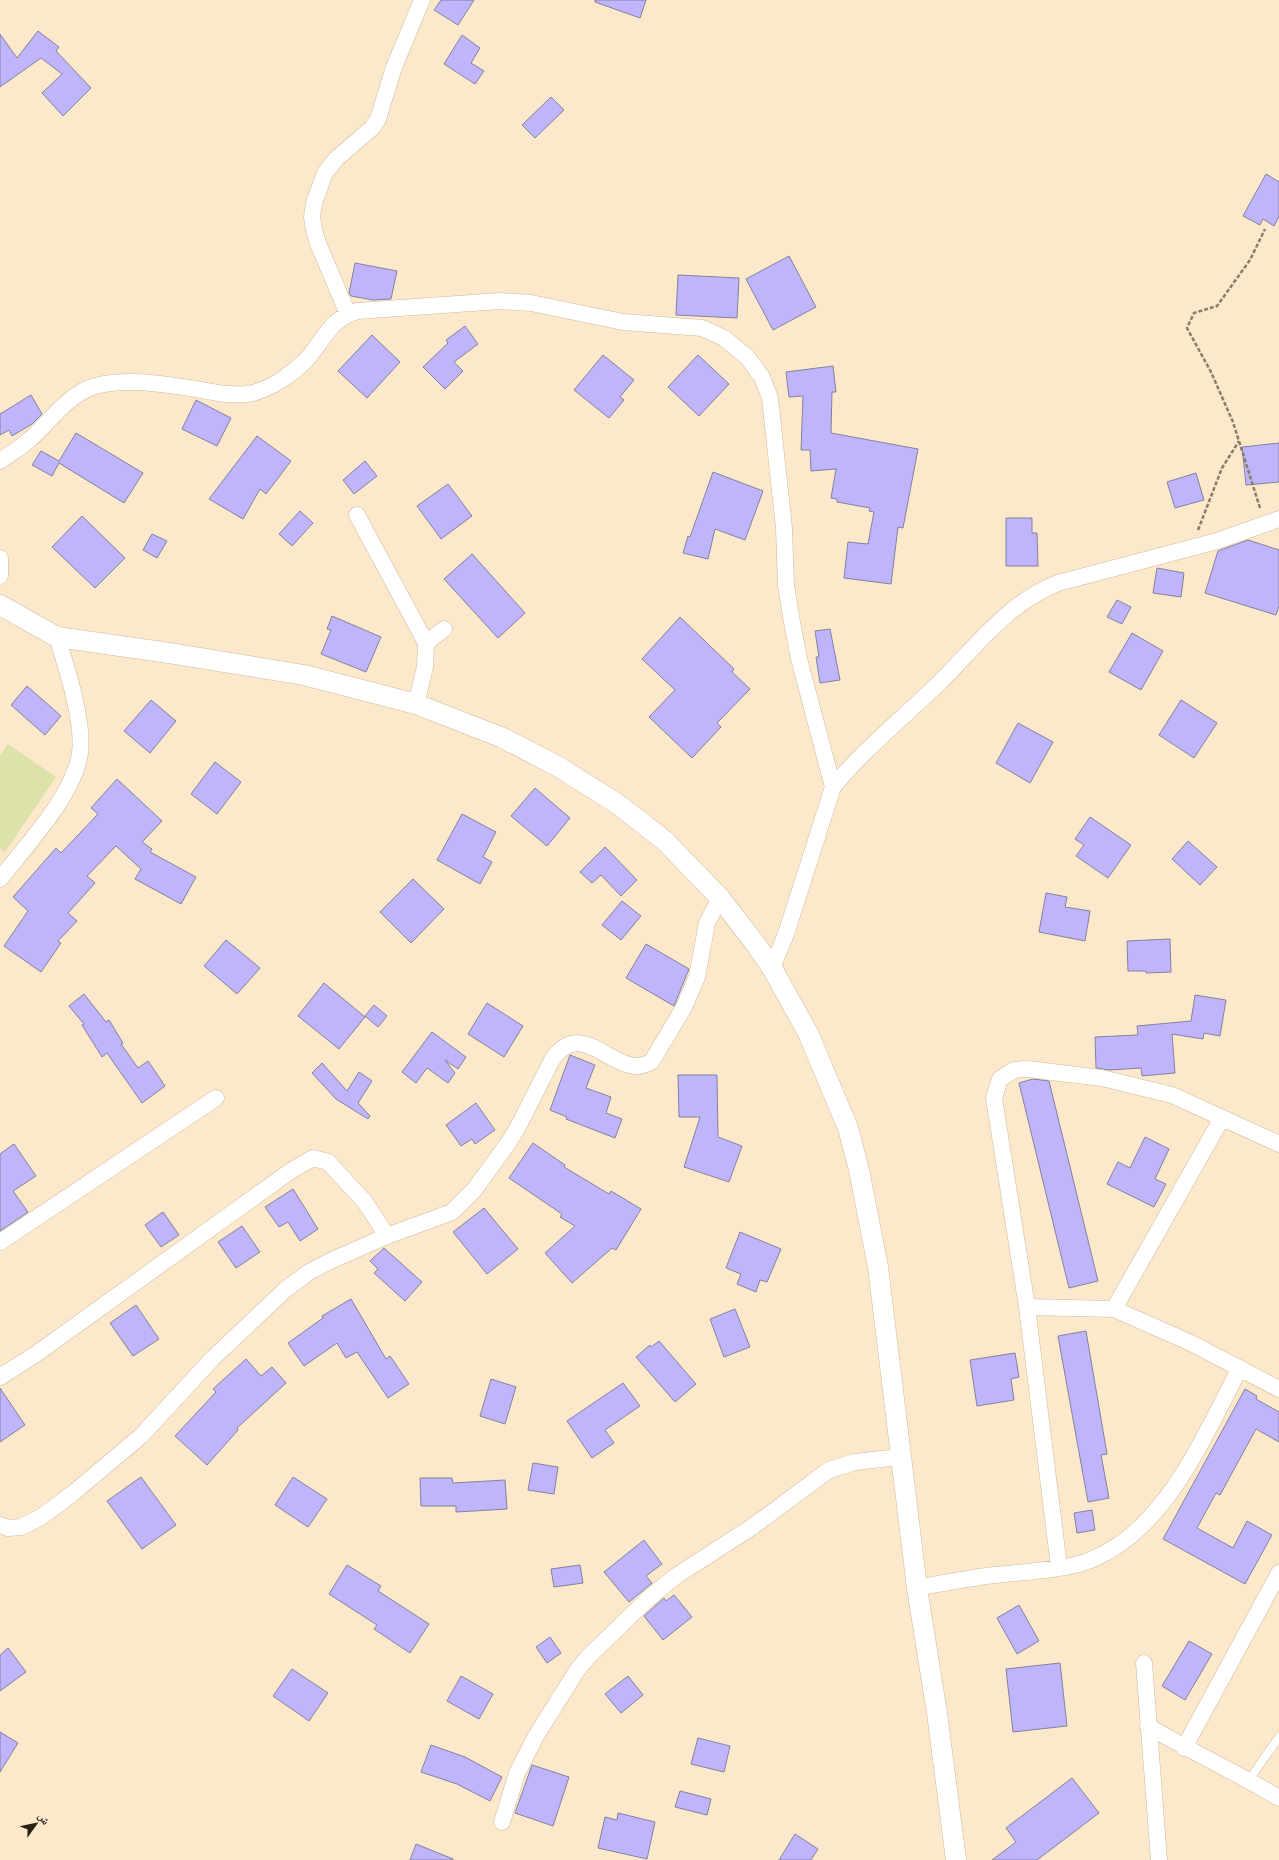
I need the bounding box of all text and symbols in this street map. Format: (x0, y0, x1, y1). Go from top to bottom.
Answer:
north arrow (16, 1804, 56, 1844)
text: ش (34, 1810, 53, 1828)

